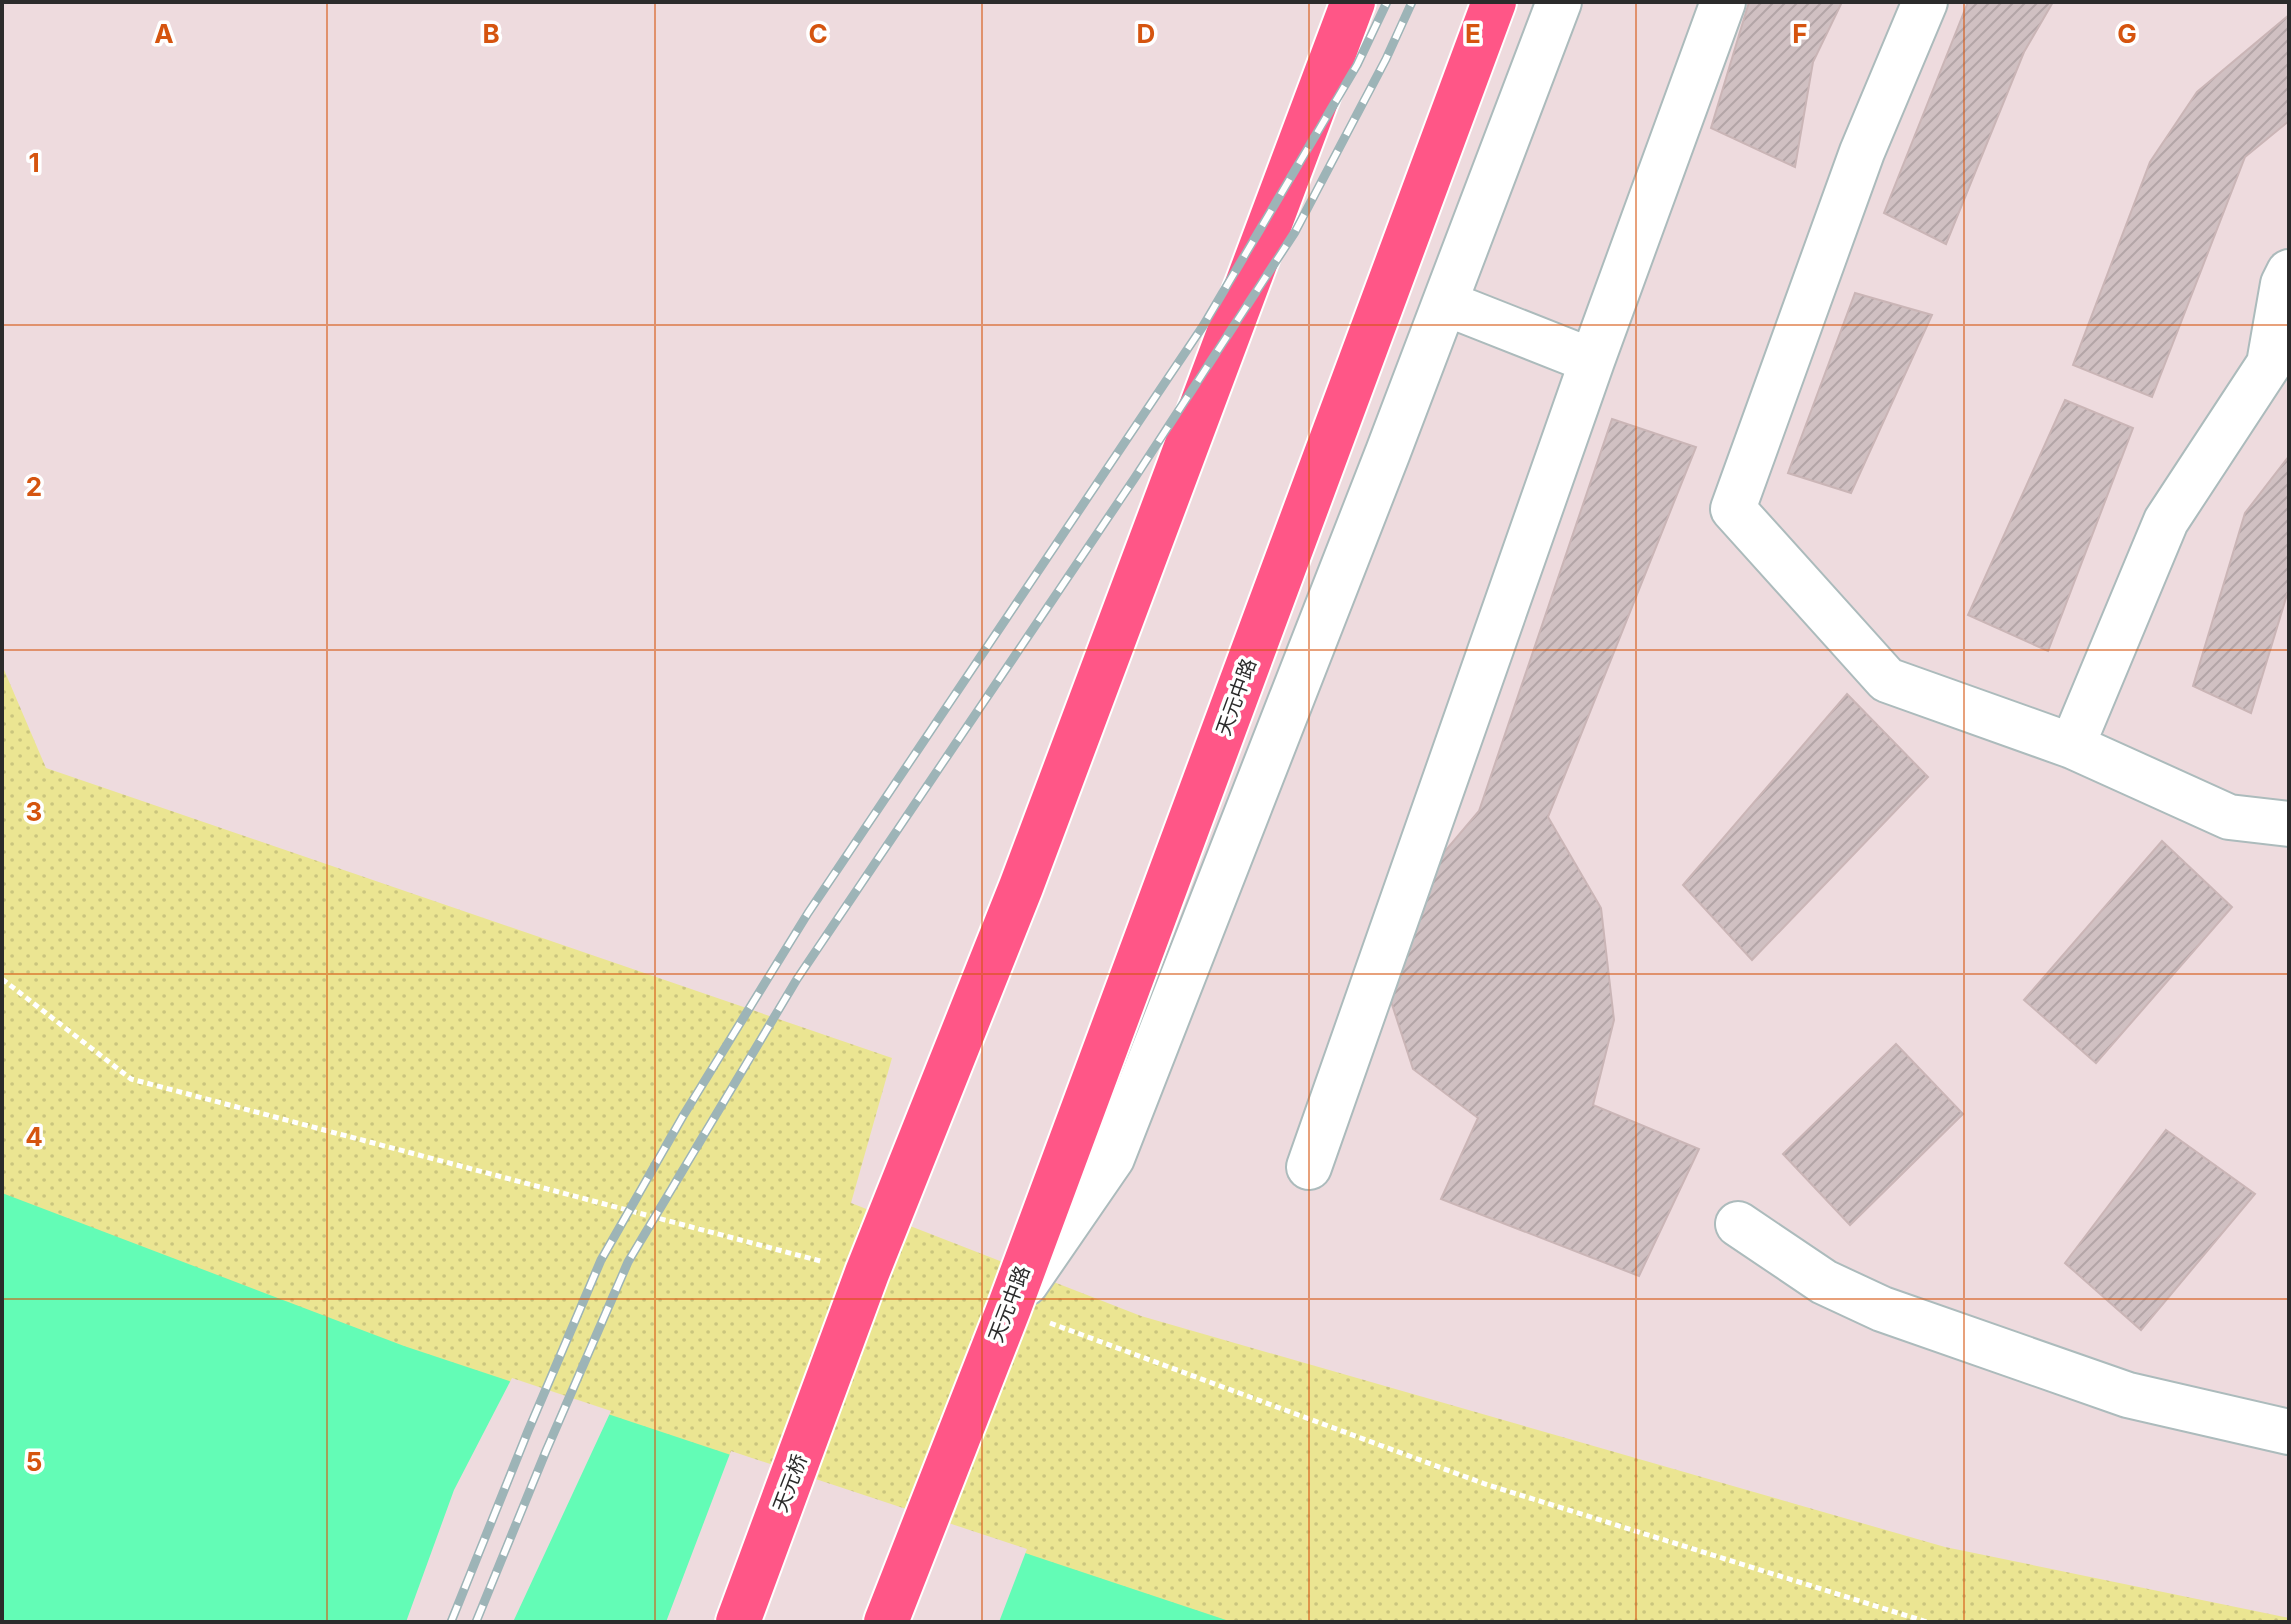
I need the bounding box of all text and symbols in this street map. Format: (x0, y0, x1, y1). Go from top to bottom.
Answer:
text: A (154, 18, 174, 49)
text: B (482, 18, 500, 49)
text: C (808, 18, 828, 49)
text: D (1137, 18, 1155, 49)
text: E (1465, 18, 1481, 49)
text: F (1792, 18, 1808, 49)
text: G (2117, 18, 2137, 49)
text: 1 (28, 147, 40, 178)
text: 2 (26, 471, 42, 502)
street label: 天元中路 (1211, 655, 1261, 739)
text: 3 (26, 796, 42, 827)
text: 4 (25, 1121, 43, 1152)
street label: 天元中路 (983, 1262, 1035, 1346)
text: 5 (26, 1446, 42, 1477)
street label: 天元桥 (768, 1451, 812, 1515)

